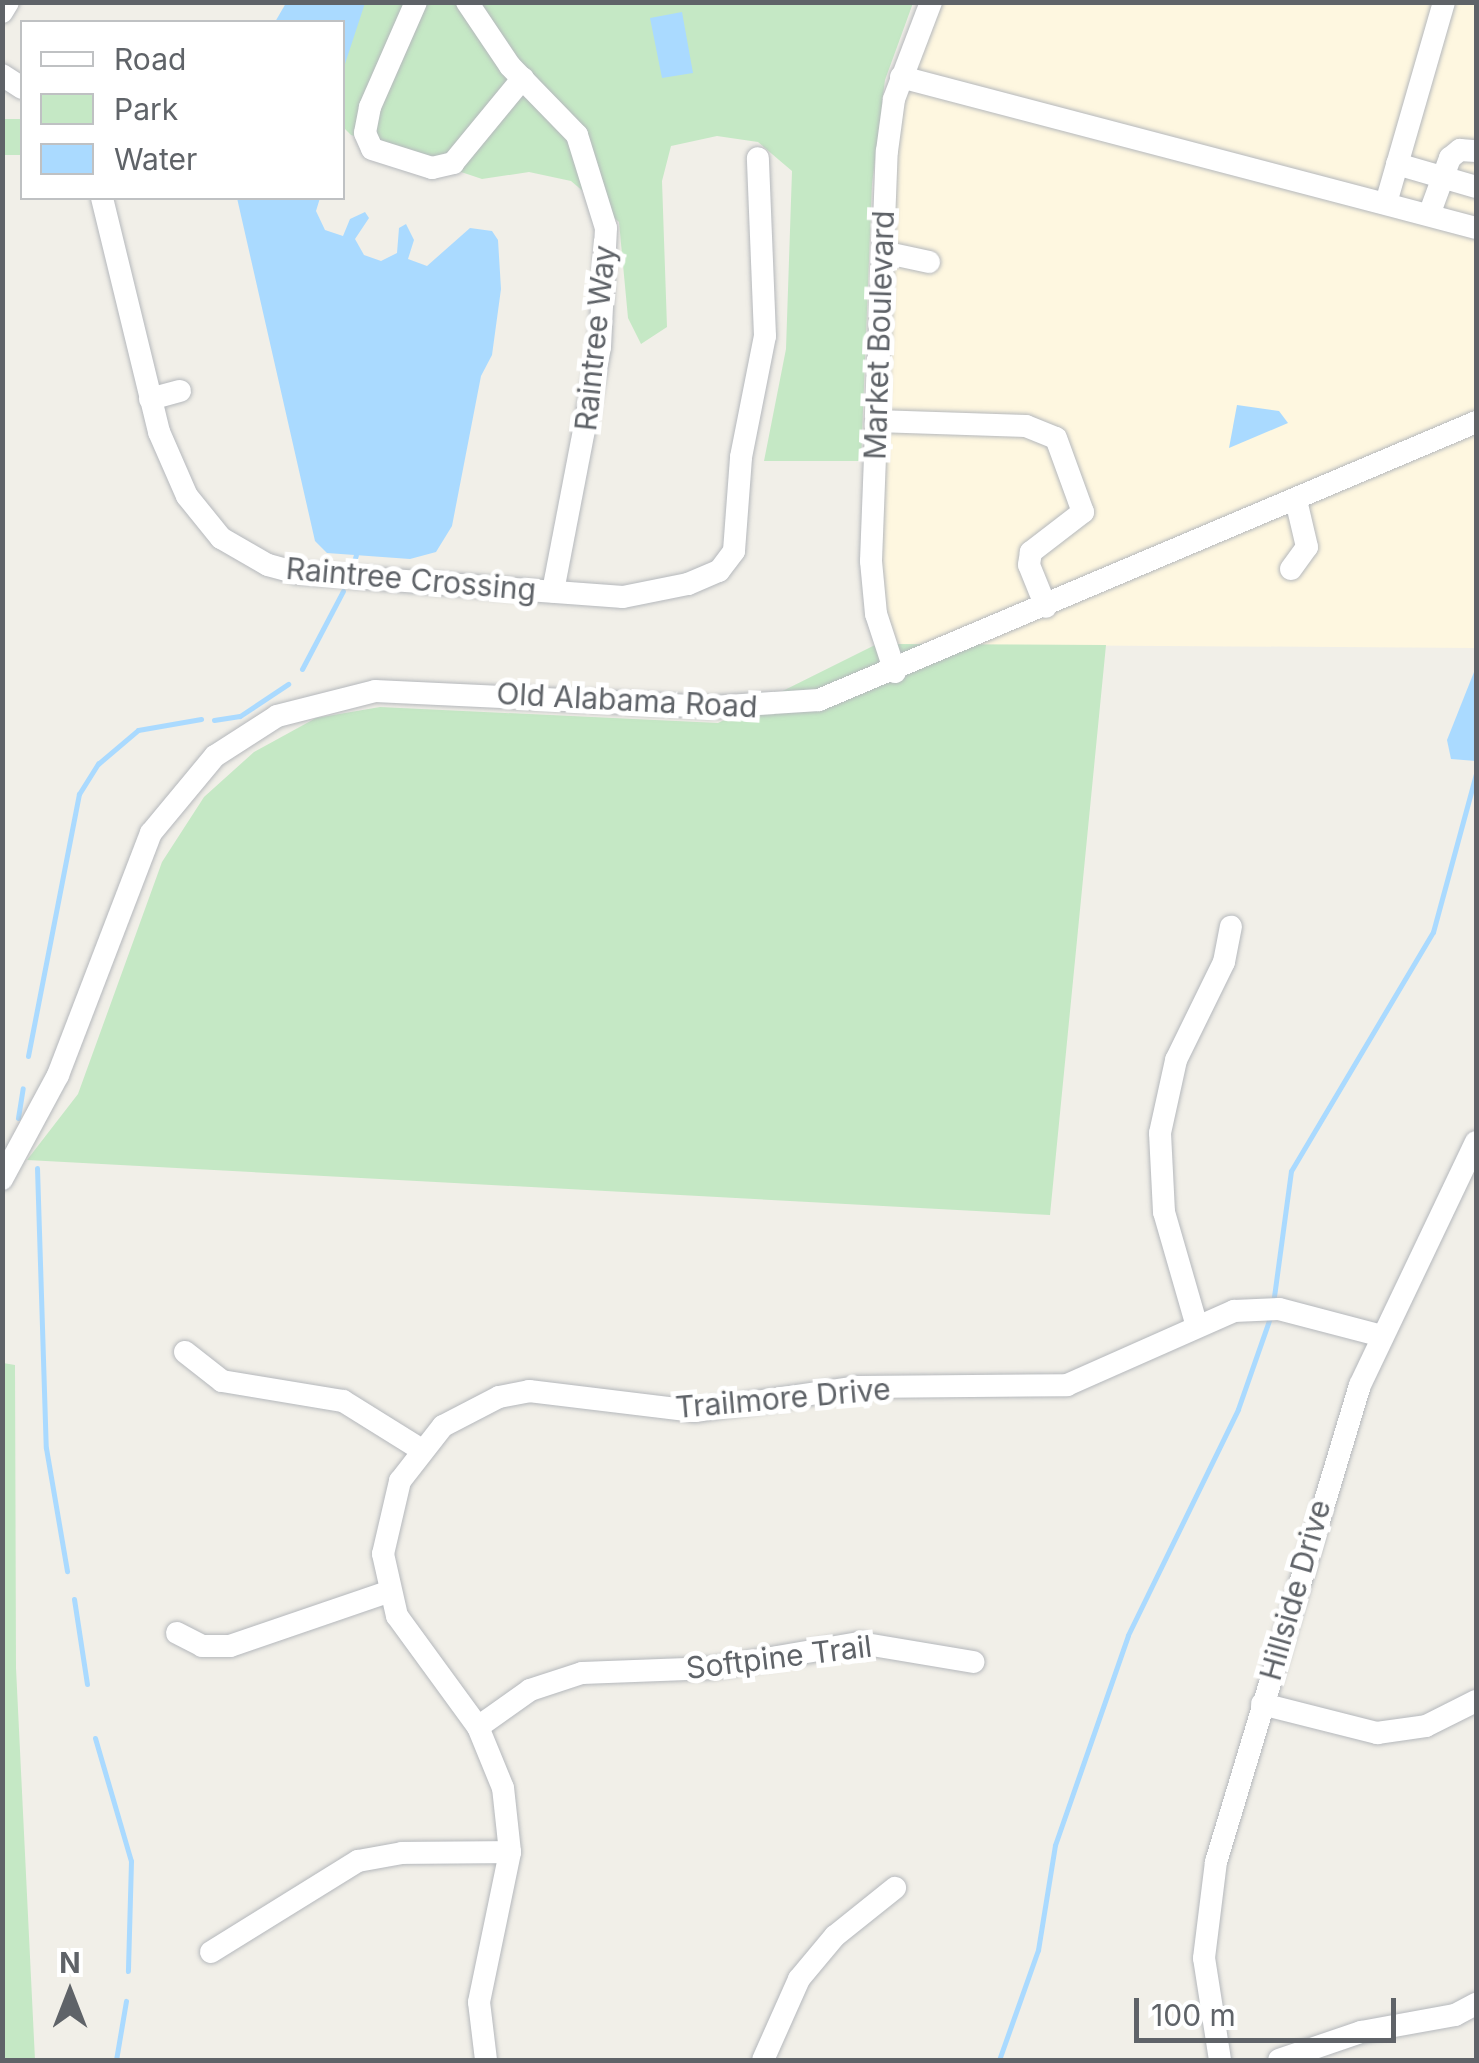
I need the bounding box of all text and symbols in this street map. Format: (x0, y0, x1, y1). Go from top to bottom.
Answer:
legend (20, 20, 345, 200)
text: Road (114, 41, 186, 77)
text: Park (114, 91, 178, 127)
text: Water (114, 141, 197, 177)
street label: Market Boulevard (857, 210, 901, 460)
street label: Raintree Way (567, 243, 623, 433)
street label: Raintree Crossing (285, 550, 537, 608)
street label: Old Alabama Road (496, 675, 758, 725)
street label: Trailmore Drive (674, 1371, 892, 1425)
street label: Hillside Drive (1252, 1496, 1338, 1684)
street label: Softpine Trail (684, 1628, 874, 1686)
north arrow (20, 1943, 120, 2043)
text: N (59, 1946, 81, 1980)
scale bar (1139, 1978, 1402, 2040)
text: 100 m (1151, 1997, 1236, 2033)

